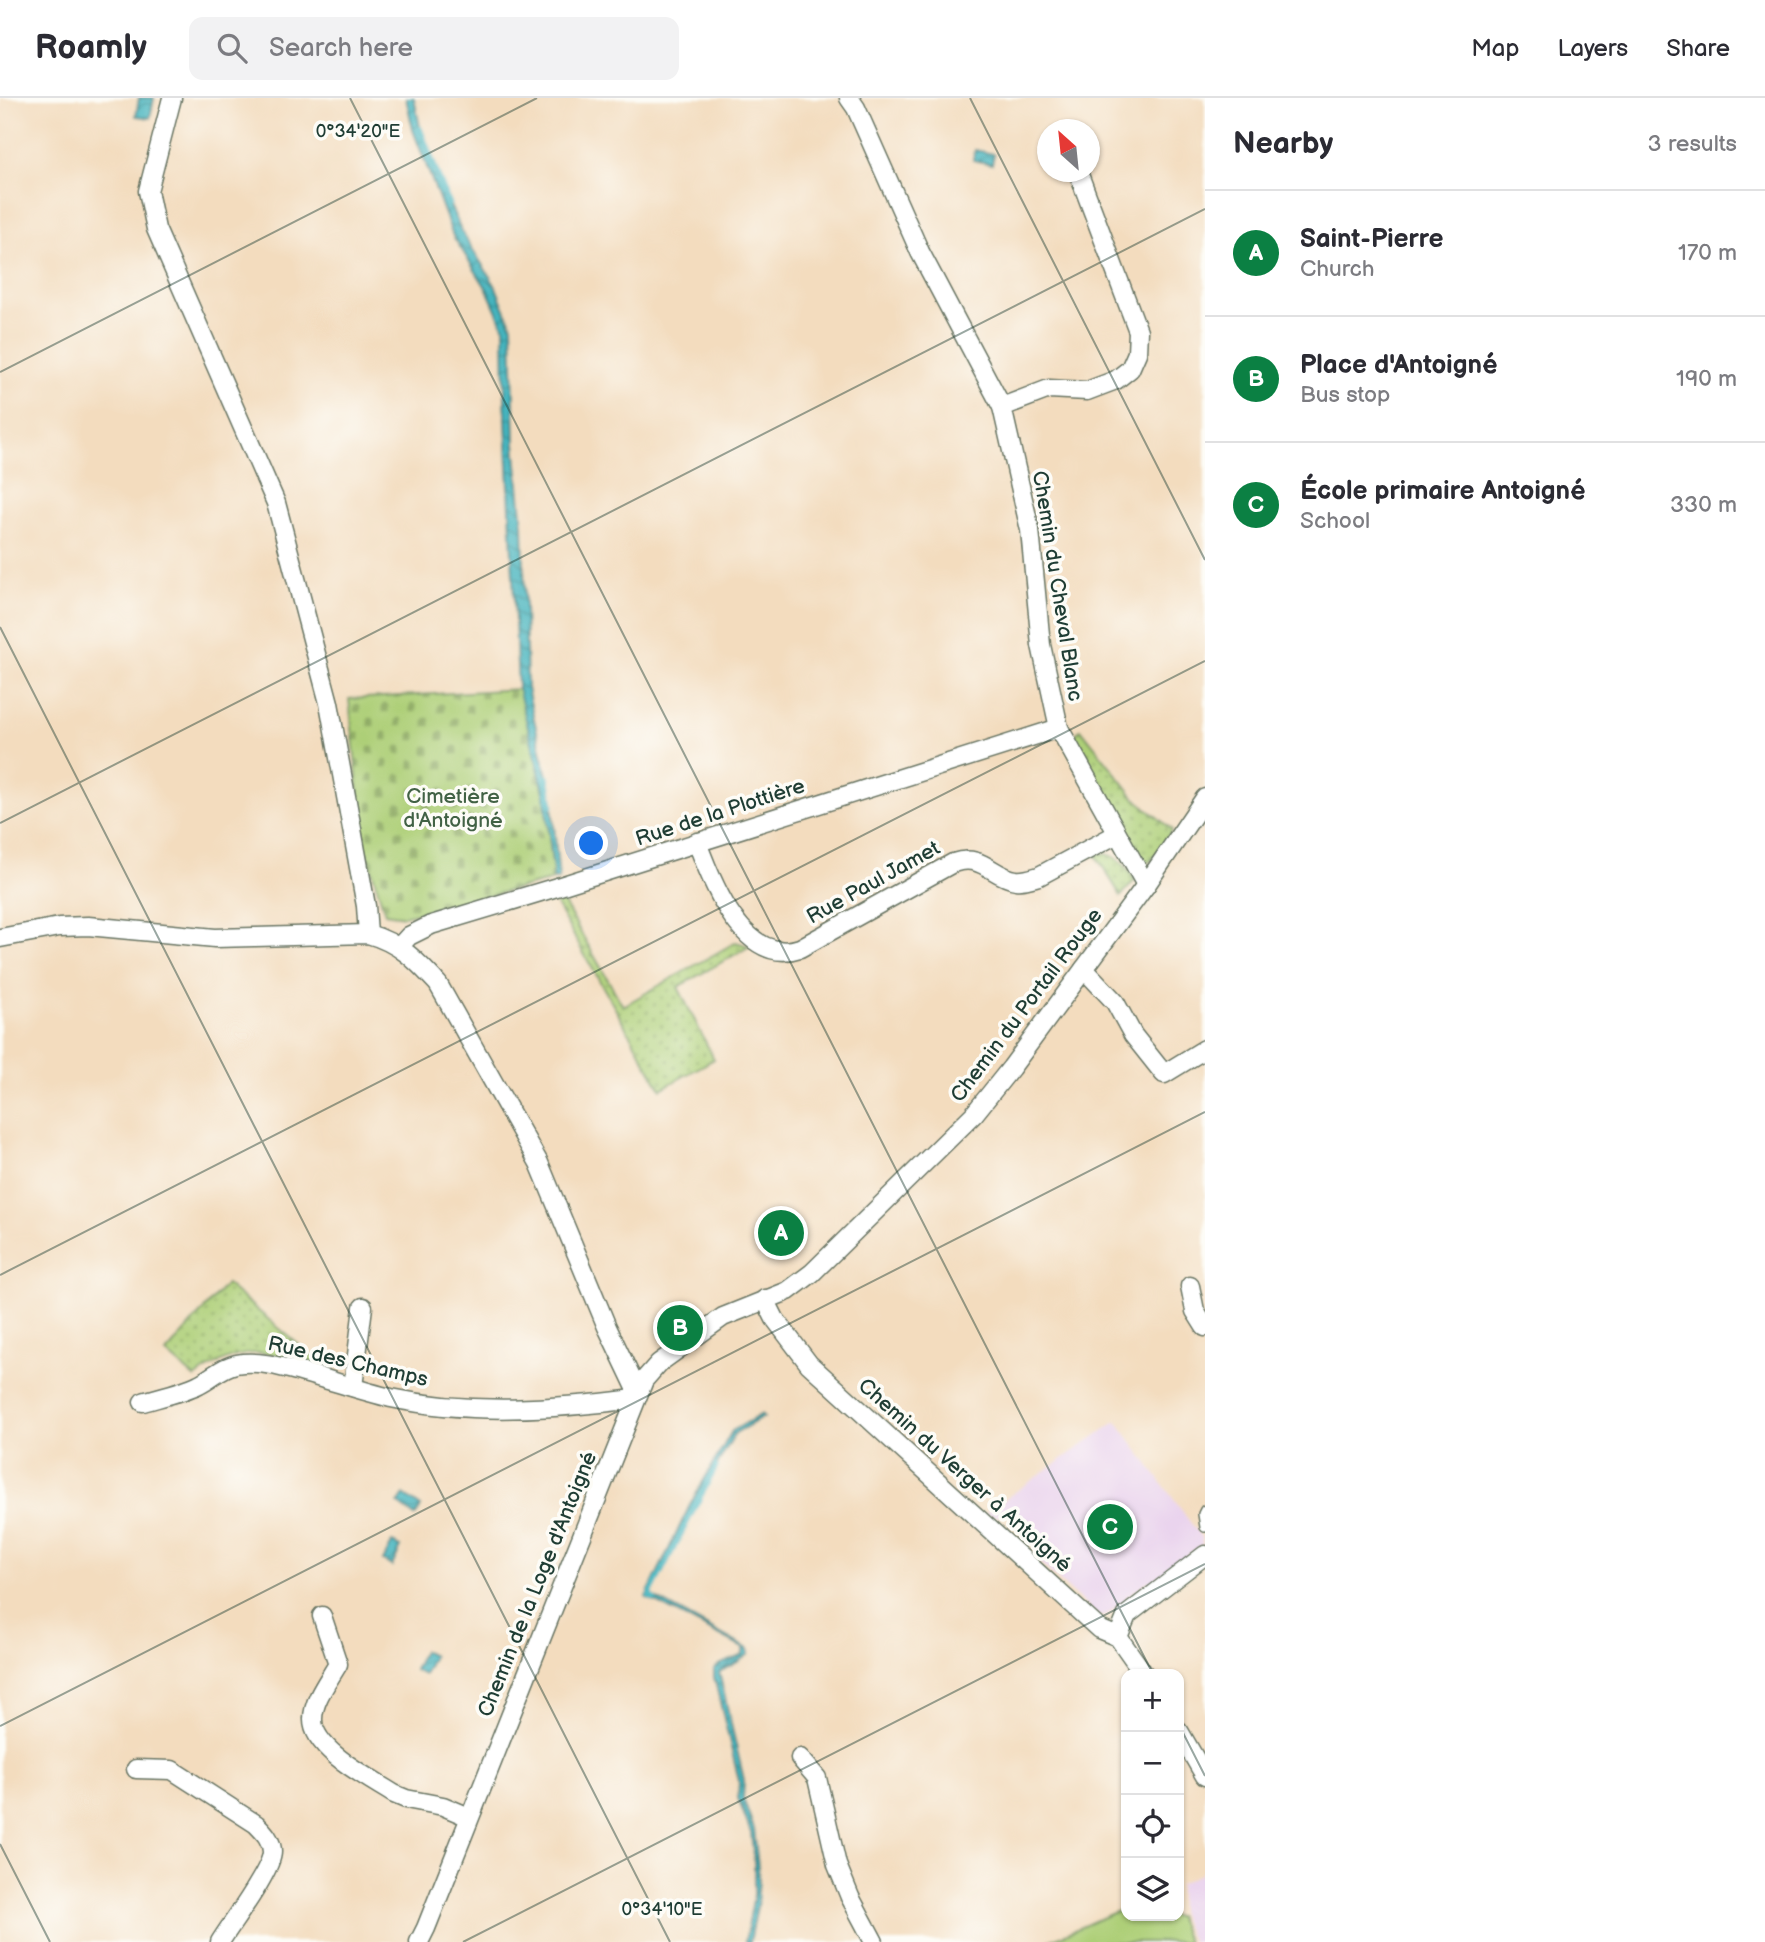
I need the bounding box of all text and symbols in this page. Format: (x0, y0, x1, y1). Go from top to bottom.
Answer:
search box (189, 17, 679, 80)
text: Roamly (35, 28, 147, 68)
icon: search (213, 29, 251, 67)
text: Search here (269, 33, 413, 64)
text: Map (1471, 34, 1519, 63)
text: Layers (1557, 34, 1628, 63)
text: Share (1666, 34, 1730, 63)
north arrow (1037, 119, 1100, 182)
text: 0°34'20"E (316, 121, 401, 142)
text: Nearby (1233, 126, 1333, 162)
text: 3 results (1648, 130, 1737, 158)
text: Saint-Pierre (1300, 224, 1444, 255)
text: A (1249, 239, 1263, 267)
text: 170 m (1678, 239, 1737, 267)
text: Church (1300, 255, 1375, 283)
text: Place d'Antoigné (1300, 350, 1497, 381)
text: B (1248, 365, 1264, 393)
text: 190 m (1676, 365, 1737, 393)
text: Bus stop (1300, 381, 1390, 409)
street label: Chemin du Cheval Blanc (1027, 469, 1088, 703)
text: École primaire Antoigné (1300, 476, 1585, 507)
text: C (1248, 491, 1264, 519)
text: 330 m (1670, 491, 1737, 519)
text: School (1300, 507, 1370, 535)
street label: Rue de la Plottière (632, 773, 808, 852)
park label: Cimetière d'Antoigné (403, 784, 503, 833)
your location (574, 826, 608, 860)
street label: Rue Paul Jamet (802, 835, 945, 929)
street label: Chemin du Portail Rouge (945, 903, 1107, 1107)
pin: A (758, 1207, 804, 1259)
pin: B (657, 1302, 703, 1354)
street label: Rue des Champs (265, 1331, 430, 1392)
street label: Chemin du Verger à Antoigné (853, 1373, 1077, 1578)
street label: Chemin de la Loge d'Antoigné (473, 1447, 602, 1721)
pin: C (1087, 1501, 1133, 1553)
map controls (1121, 1669, 1184, 1921)
button: + (1121, 1669, 1184, 1732)
button: − (1121, 1732, 1184, 1795)
button: locate (1121, 1795, 1184, 1858)
button: layers (1121, 1858, 1184, 1921)
text: 0°34'10"E (621, 1899, 703, 1920)

